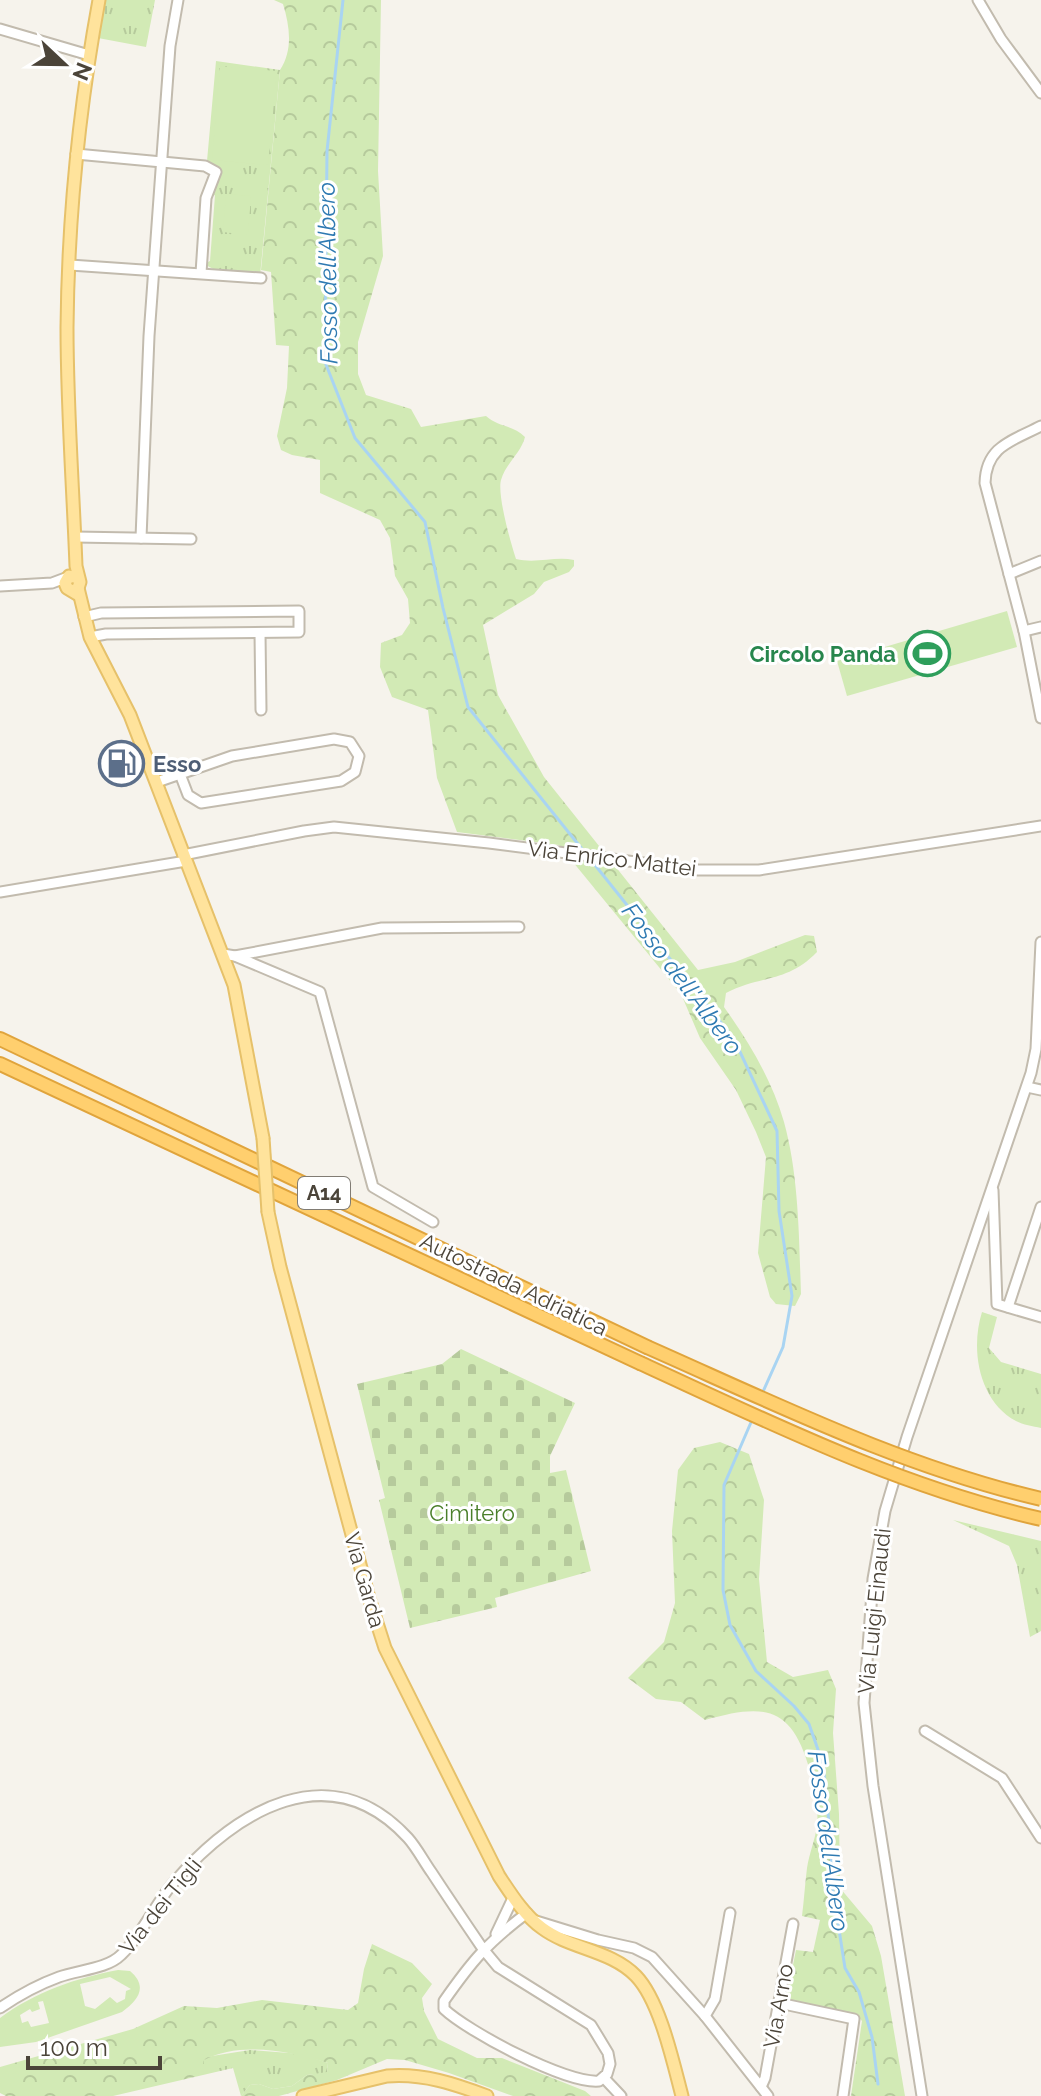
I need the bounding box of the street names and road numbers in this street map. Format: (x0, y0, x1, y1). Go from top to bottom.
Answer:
street label: Via Enrico Mattei (526, 835, 698, 881)
road number: A14 (298, 1177, 350, 1209)
street label: Autostrada Adriatica (416, 1227, 612, 1341)
street label: Via Luigi Einaudi (852, 1527, 896, 1695)
street label: Via Garda (339, 1529, 391, 1631)
street label: Via dei Tigli (113, 1853, 207, 1959)
street label: Via Arno (758, 1962, 798, 2050)

